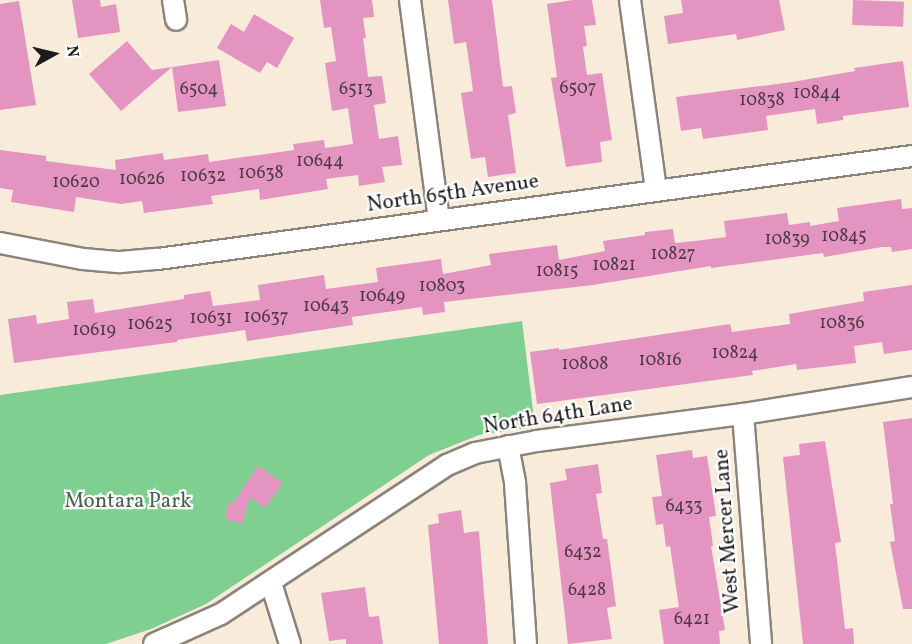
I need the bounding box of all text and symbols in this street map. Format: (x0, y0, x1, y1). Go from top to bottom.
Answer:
north arrow (24, 24, 84, 84)
text: N (60, 44, 84, 59)
house number: 6507 (560, 78, 596, 100)
house number: 6504 (180, 79, 218, 101)
house number: 6513 (339, 79, 373, 101)
house number: 10844 (793, 83, 841, 105)
house number: 10838 (739, 90, 785, 112)
house number: 10644 (296, 151, 344, 173)
house number: 10638 (238, 163, 284, 185)
house number: 10632 (180, 166, 226, 188)
house number: 10626 (119, 169, 165, 191)
street label: North 65th Avenue (366, 169, 540, 219)
house number: 10620 (52, 172, 100, 194)
house number: 10845 (821, 226, 867, 248)
house number: 10839 (764, 229, 810, 251)
house number: 10827 (651, 244, 695, 266)
house number: 10821 (592, 255, 636, 277)
house number: 10815 (536, 261, 578, 283)
house number: 10803 (419, 276, 465, 298)
house number: 10649 (359, 286, 405, 308)
house number: 10643 (303, 296, 349, 318)
house number: 10637 (244, 307, 288, 329)
house number: 10631 (189, 308, 233, 330)
house number: 10836 (819, 313, 865, 335)
house number: 10625 (127, 314, 173, 336)
house number: 10619 (72, 320, 116, 342)
house number: 10824 (712, 343, 758, 365)
house number: 10816 (638, 350, 682, 372)
house number: 10808 (562, 354, 608, 376)
street label: North 64th Lane (481, 392, 635, 440)
street label: West Mercer Lane (710, 448, 746, 614)
park label: Montara Park (64, 489, 192, 515)
house number: 6433 (666, 496, 702, 518)
house number: 6432 (564, 542, 602, 564)
house number: 6428 (568, 580, 606, 602)
house number: 6421 (674, 609, 710, 631)

